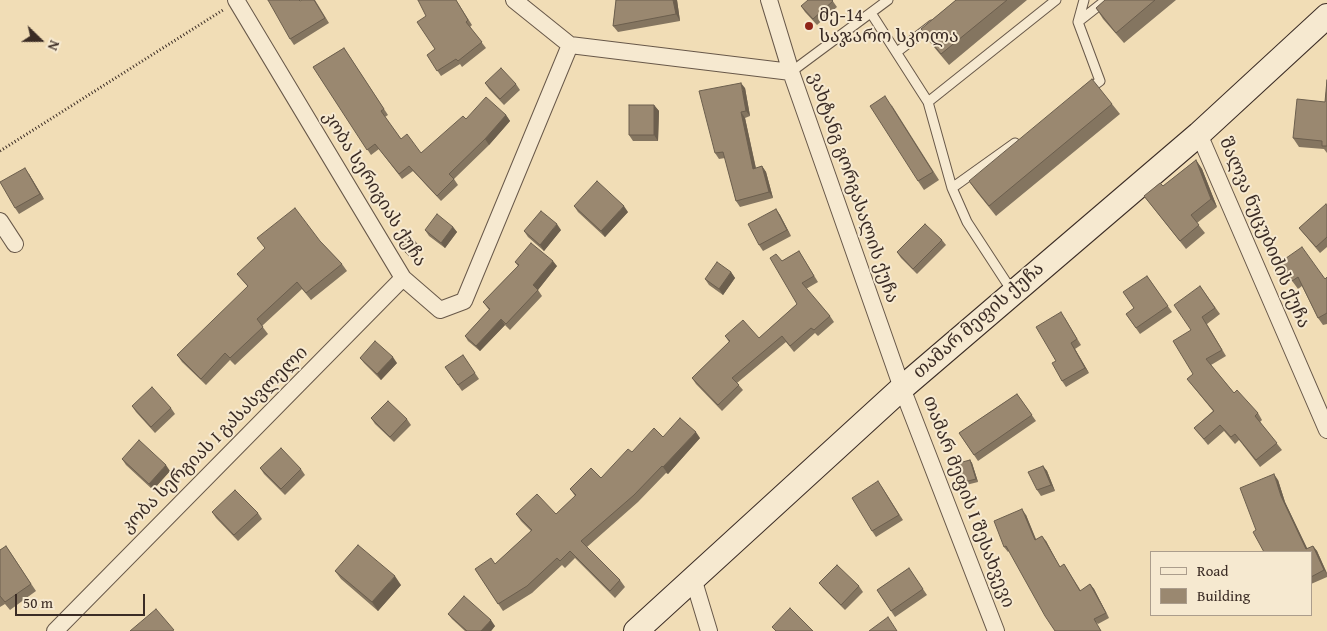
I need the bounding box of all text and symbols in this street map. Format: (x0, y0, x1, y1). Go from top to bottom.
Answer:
place label: მე-14 საჯარო სკოლა (819, 5, 959, 48)
north arrow (15, 15, 65, 65)
marker: მე-14 საჯარო სკოლა (803, 20, 815, 32)
text: N (43, 38, 65, 54)
street label: ვახტანგ გორგასალის ქუჩა (803, 70, 903, 306)
street label: კობა სერიგიას ქუჩა (317, 107, 431, 271)
street label: შალვა ნუცუბიძის ქუჩა (1214, 134, 1314, 332)
street label: თამარ მეფის ქუჩა (909, 258, 1049, 384)
street label: კობა სერგიას I გასასვლელი (117, 342, 313, 538)
street label: თამარ მეფის I შესახვევი (918, 393, 1018, 611)
legend (1150, 551, 1312, 616)
text: Road (1197, 560, 1228, 581)
scale bar (18, 584, 148, 616)
text: Building (1197, 585, 1250, 606)
text: 50 m (23, 592, 53, 613)

